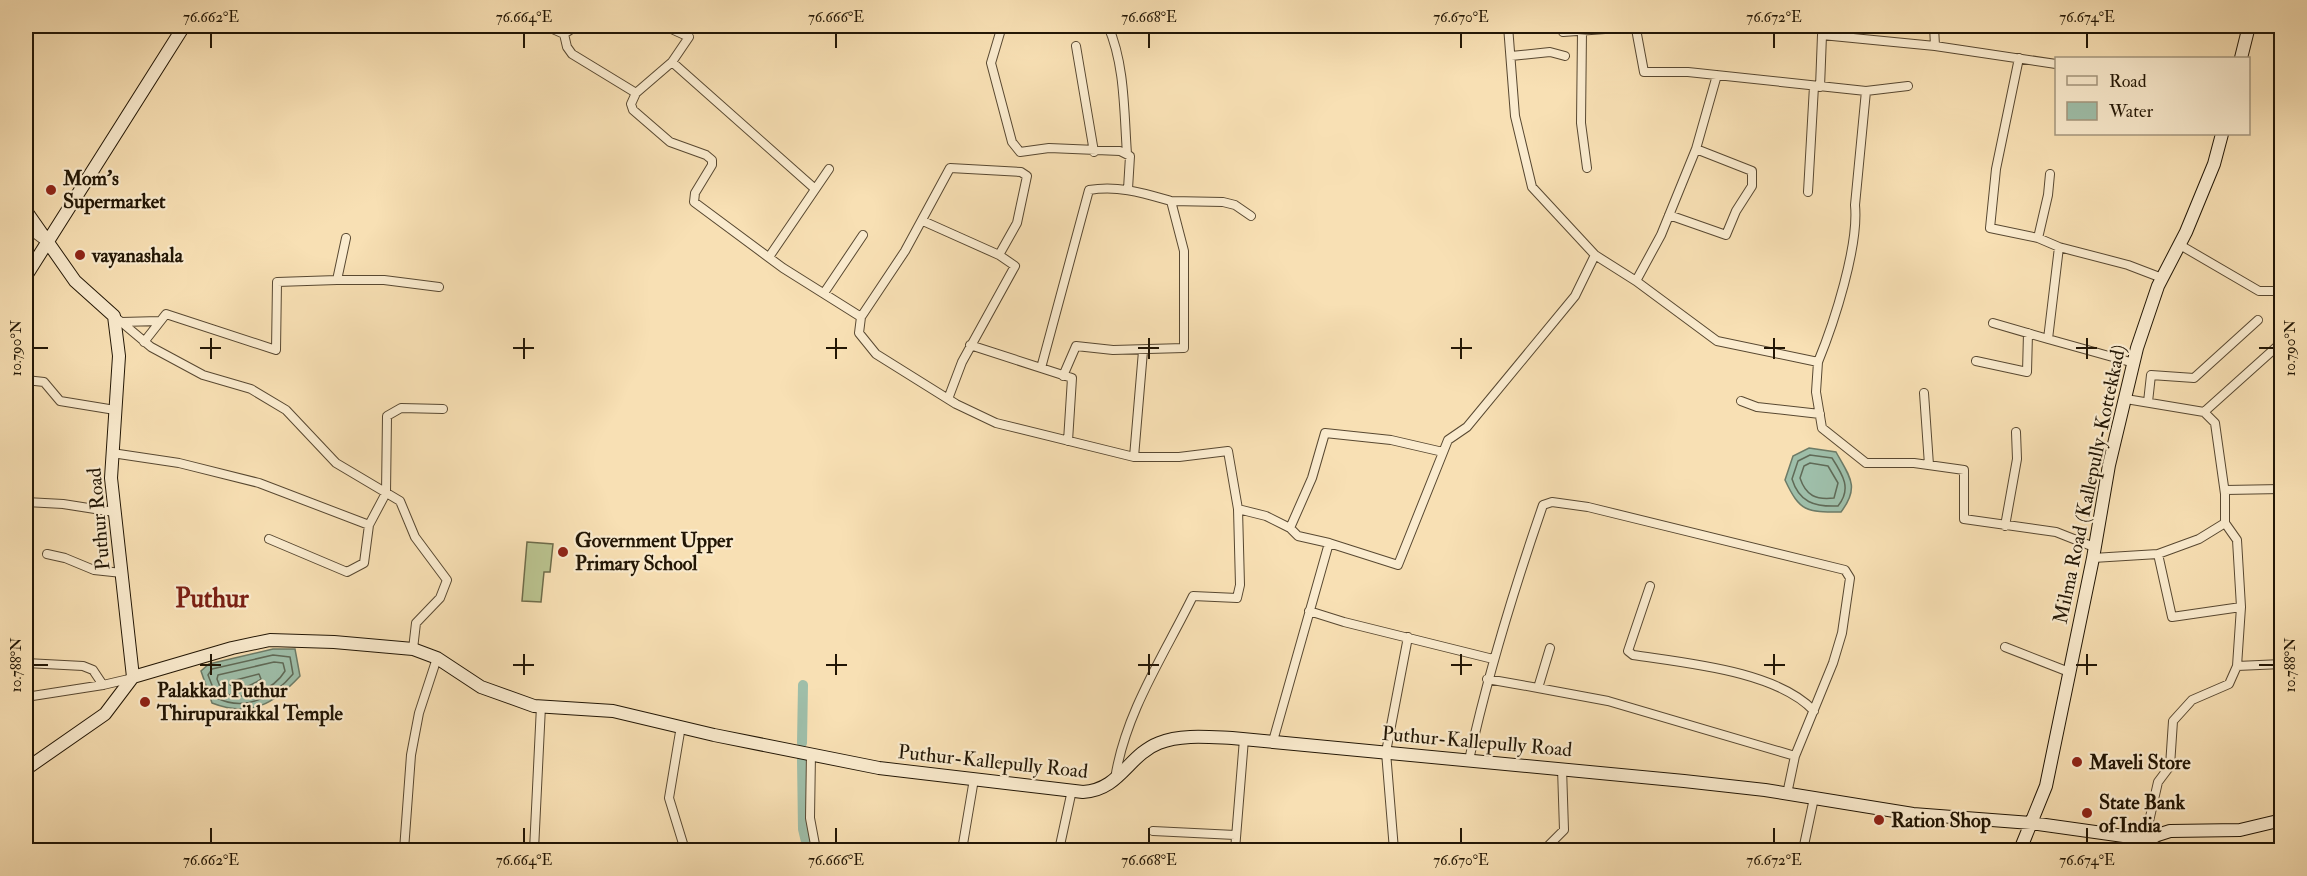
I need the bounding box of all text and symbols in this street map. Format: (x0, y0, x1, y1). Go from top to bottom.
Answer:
text: 76.662°E (183, 8, 239, 27)
text: 76.664°E (496, 8, 553, 27)
text: 76.666°E (808, 8, 864, 27)
text: 76.668°E (1121, 8, 1177, 27)
text: 76.670°E (1433, 8, 1489, 27)
text: 76.672°E (1746, 8, 1802, 27)
text: 76.674°E (2059, 8, 2115, 27)
legend (2055, 57, 2250, 135)
text: Road (2109, 70, 2147, 93)
text: Water (2108, 100, 2153, 123)
place label: Mom's Supermarket (62, 166, 166, 215)
marker: Mom's Supermarket (44, 183, 58, 197)
place label: vayanashala (91, 243, 184, 269)
marker: vayanashala (73, 248, 87, 262)
text: 10.790°N (7, 319, 26, 376)
text: 10.790°N (2281, 319, 2300, 376)
street label: Milma Road (Kallepully-Kottekkad) (2048, 342, 2132, 626)
street label: Puthur Road (82, 467, 115, 571)
place label: Government Upper Primary School (575, 528, 733, 577)
marker: Government Upper Primary School (556, 545, 570, 559)
district label: Puthur (175, 583, 249, 615)
text: 10.788°N (7, 637, 26, 692)
text: 10.788°N (2281, 637, 2300, 692)
place label: Palakkad Puthur Thirupuraikkal Temple (156, 678, 343, 727)
marker: Palakkad Puthur Thirupuraikkal Temple (138, 695, 152, 709)
street label: Puthur-Kallepully Road (1381, 721, 1573, 763)
street label: Puthur-Kallepully Road (896, 739, 1089, 785)
place label: Maveli Store (2088, 750, 2191, 775)
marker: Maveli Store (2070, 755, 2084, 769)
place label: State Bank of India (2099, 790, 2186, 838)
marker: State Bank of India (2080, 806, 2094, 820)
place label: Ration Shop (1891, 808, 1991, 834)
marker: Ration Shop (1872, 813, 1886, 827)
text: 76.662°E (183, 851, 239, 870)
text: 76.664°E (496, 851, 553, 870)
text: 76.666°E (808, 851, 864, 870)
text: 76.668°E (1121, 851, 1177, 870)
text: 76.670°E (1433, 851, 1489, 870)
text: 76.672°E (1746, 851, 1802, 870)
text: 76.674°E (2059, 851, 2115, 870)

